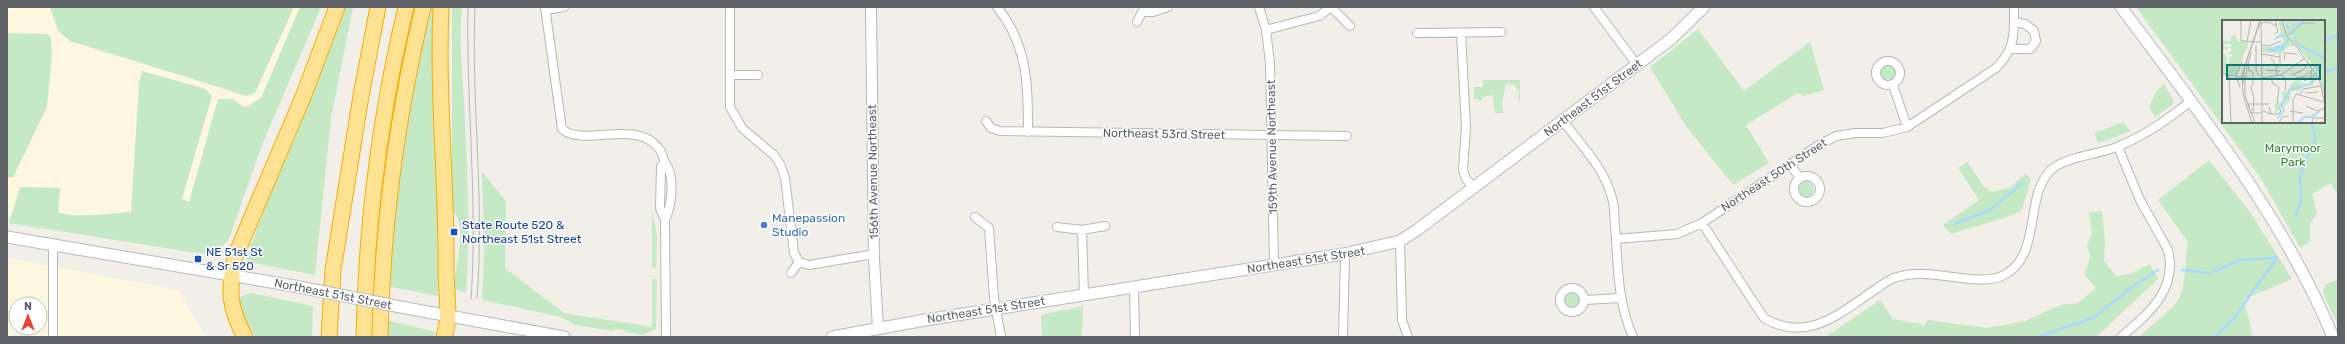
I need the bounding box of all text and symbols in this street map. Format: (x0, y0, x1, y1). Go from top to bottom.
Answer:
inset map (2222, 20, 2325, 123)
street label: Northeast 51st Street (1541, 56, 1645, 140)
street label: 159th Avenue Northeast (1264, 79, 1280, 215)
street label: 156th Avenue Northeast (865, 104, 881, 240)
street label: Northeast 53rd Street (1103, 126, 1226, 142)
street label: Northeast 50th Street (1718, 135, 1830, 214)
park label: Marymoor Park (2265, 141, 2322, 169)
place label: Manepassion Studio (772, 211, 845, 239)
place label: State Route 520 & Northeast 51st Street (462, 218, 582, 246)
marker: Manepassion Studio (759, 220, 769, 230)
marker: State Route 520 & Northeast 51st Street (449, 227, 459, 237)
street label: Northeast 51st Street (1246, 244, 1366, 276)
place label: NE 51st St & Sr 520 (206, 245, 263, 273)
marker: NE 51st St & Sr 520 (193, 254, 203, 264)
street label: Northeast 51st Street (273, 276, 393, 312)
street label: Northeast 51st Street (926, 294, 1046, 326)
north arrow (8, 296, 48, 336)
text: N (24, 300, 32, 313)

